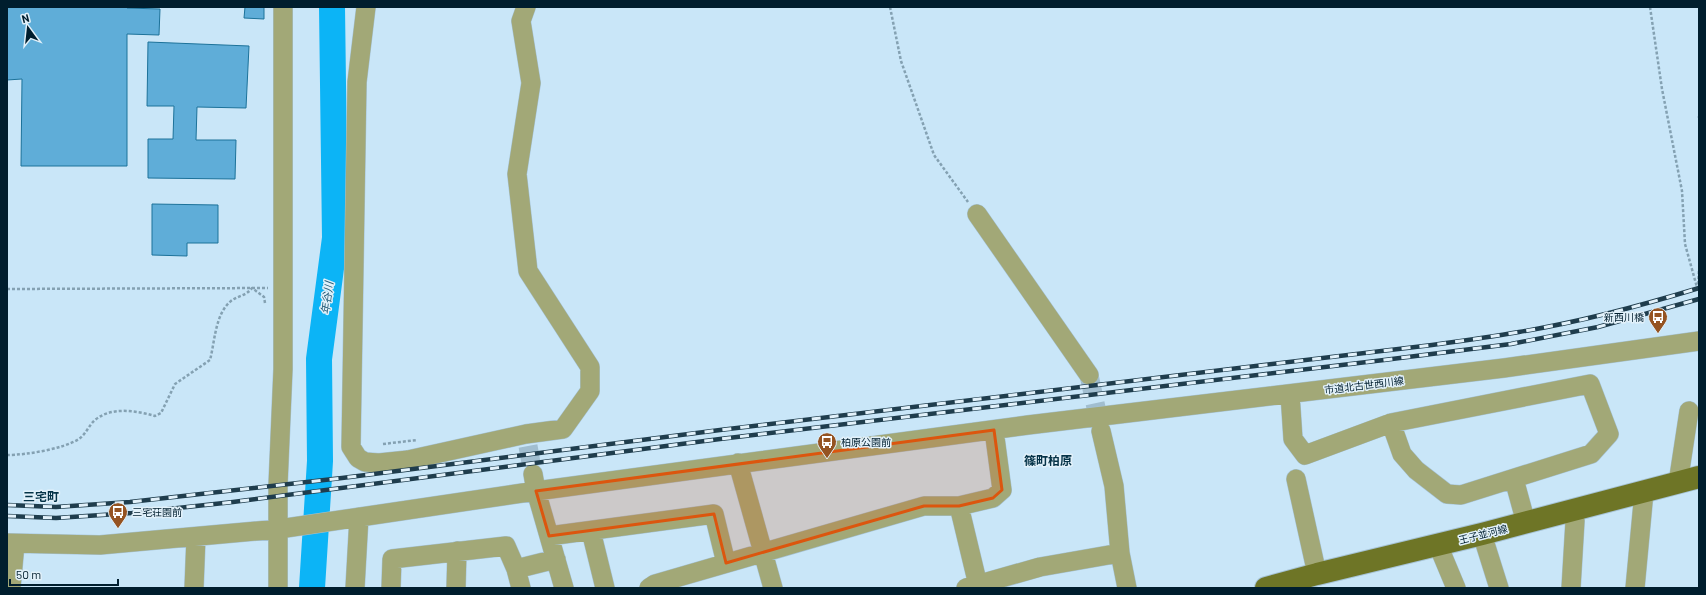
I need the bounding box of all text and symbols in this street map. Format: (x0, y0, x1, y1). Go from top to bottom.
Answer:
north arrow (8, 8, 48, 48)
text: N (20, 11, 31, 25)
water label: 年谷川 (318, 280, 335, 315)
bus stop icon: 新西川橋 (1647, 306, 1669, 334)
place label: 新西川橋 (1604, 311, 1644, 323)
street label: 市道北古世西川線 (1324, 374, 1404, 396)
bus stop icon: 柏原公園前 (816, 431, 838, 459)
place label: 柏原公園前 (841, 436, 891, 448)
district label: 篠町柏原 (1024, 453, 1072, 467)
district label: 三宅町 (23, 489, 59, 503)
bus stop icon: 三宅荘園前 (107, 501, 129, 529)
place label: 三宅荘園前 (132, 506, 182, 518)
street label: 王子並河線 (1457, 522, 1509, 546)
scale bar (10, 561, 118, 587)
text: 50 m (16, 567, 41, 581)

